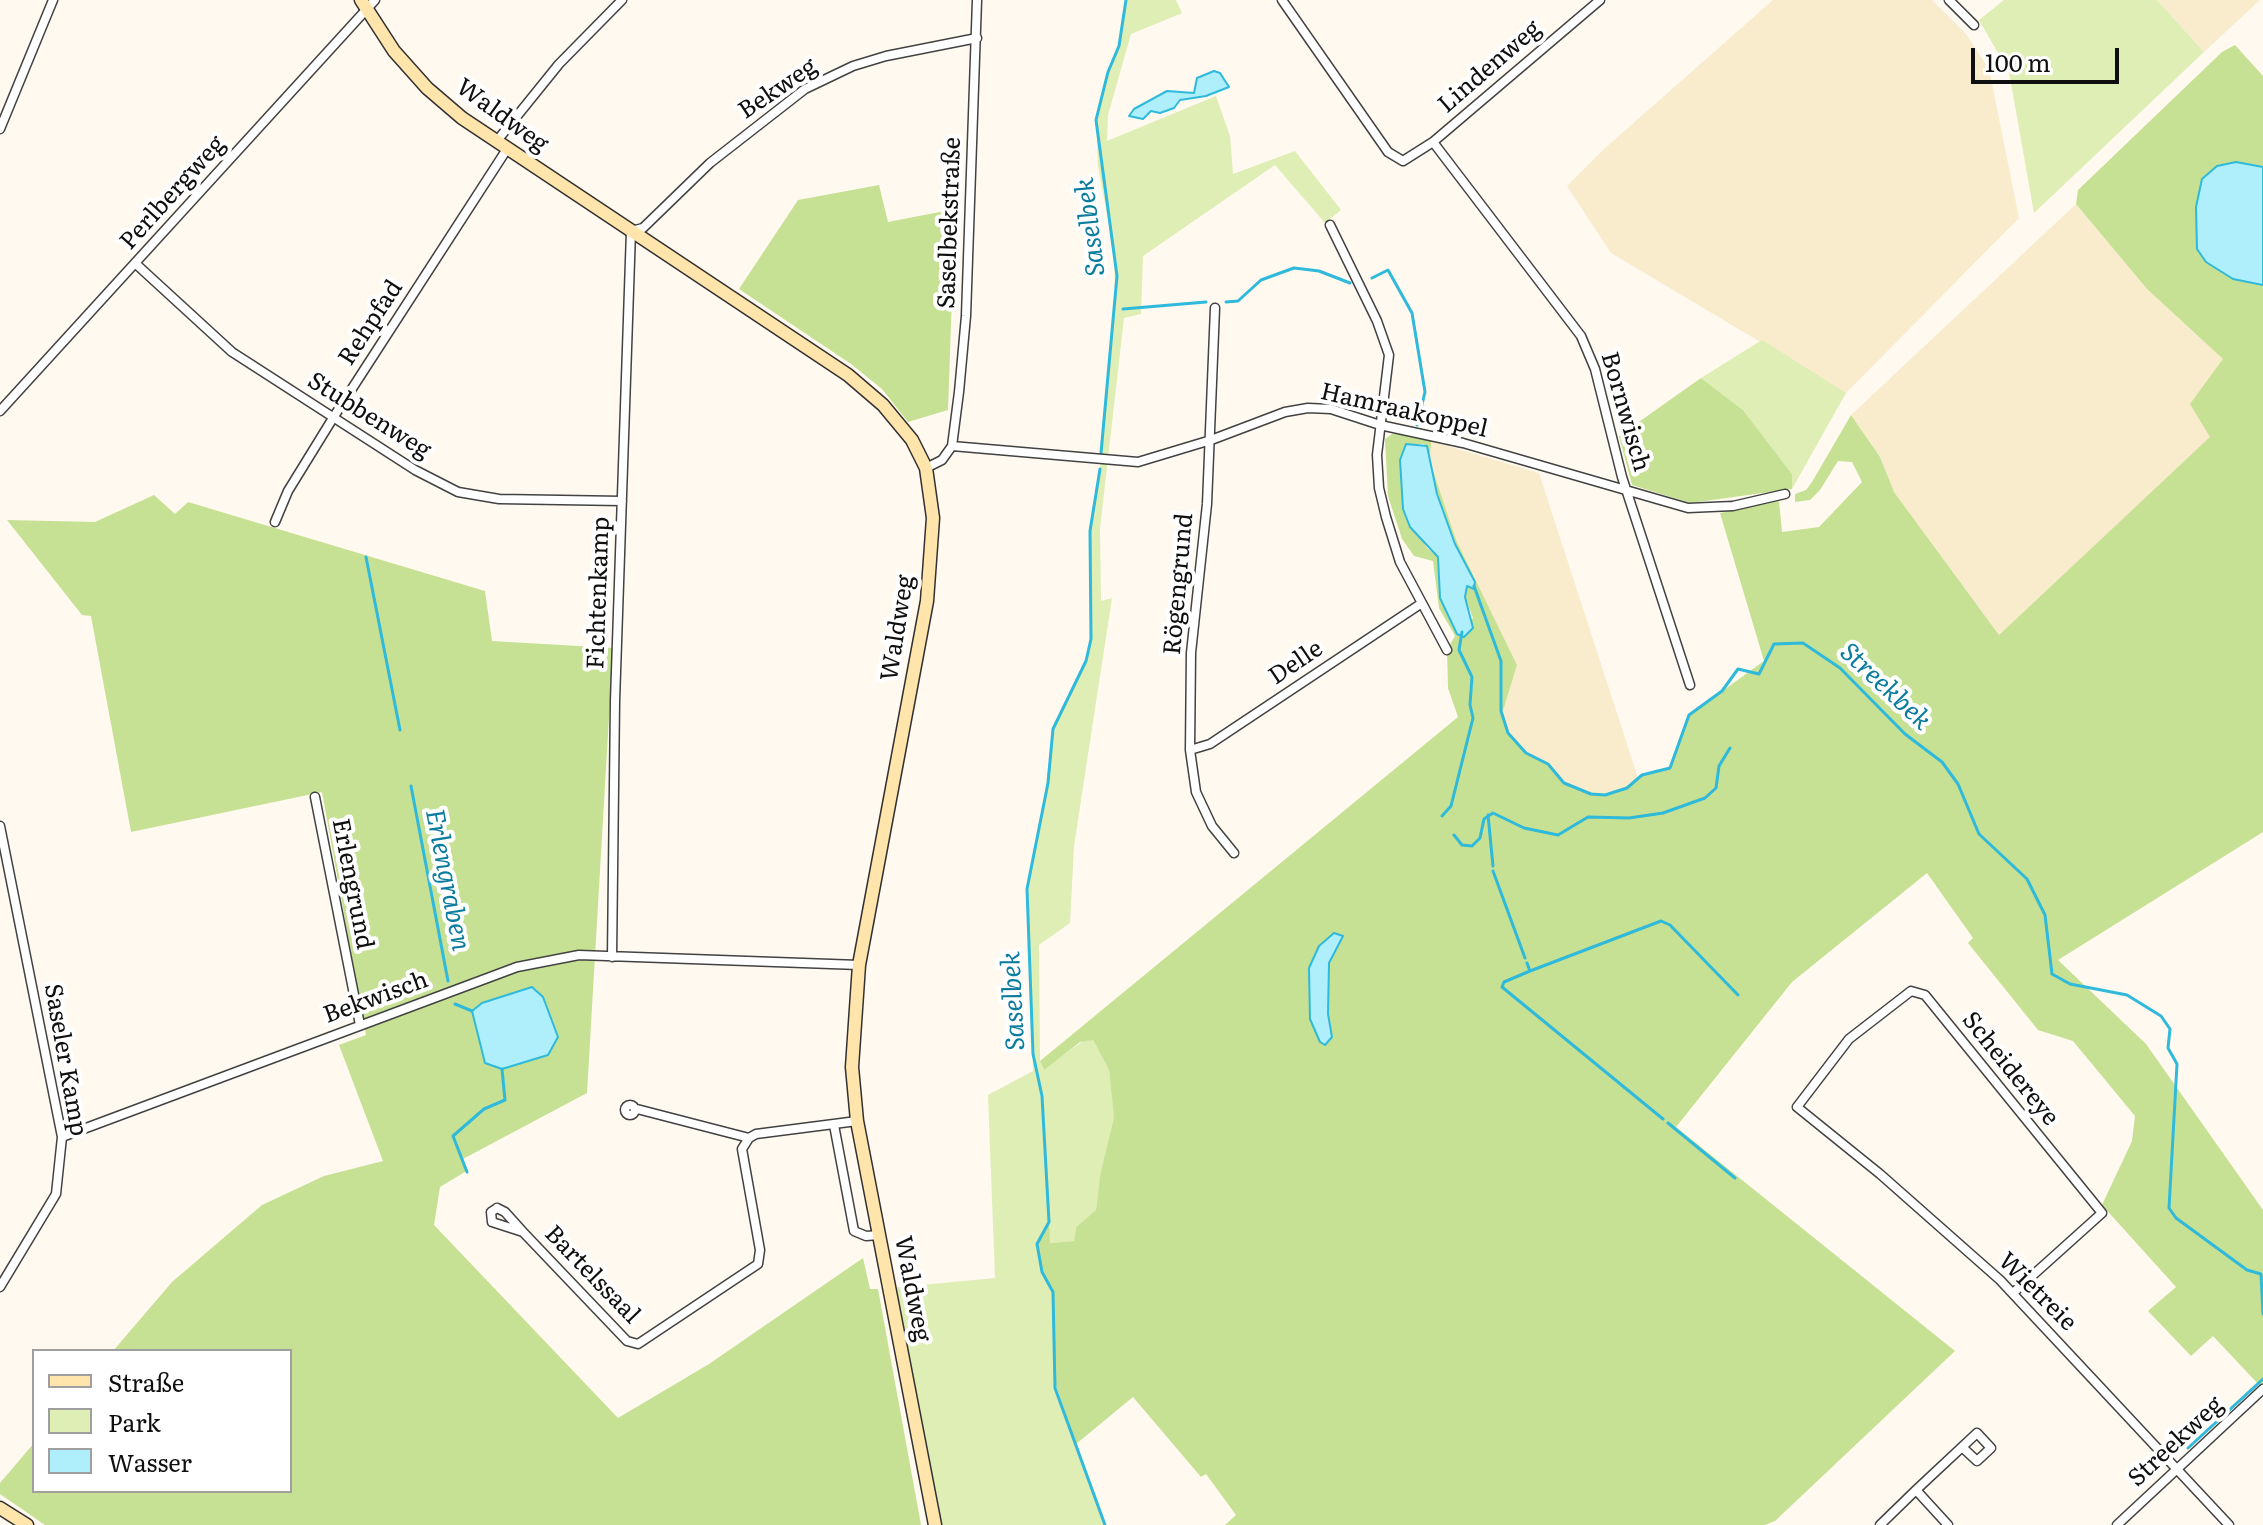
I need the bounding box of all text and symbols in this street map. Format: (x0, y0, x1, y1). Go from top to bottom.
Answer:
street label: Lindenweg (1433, 15, 1547, 119)
scale bar (1975, 32, 2123, 82)
text: 100 m (1985, 44, 2051, 79)
street label: Bekweg (733, 52, 823, 126)
street label: Waldweg (450, 73, 554, 159)
street label: Perlbergweg (114, 130, 232, 256)
street label: Saselbekstraße (933, 137, 967, 309)
water label: Saselbek (1069, 176, 1113, 278)
street label: Rehpfad (333, 275, 409, 371)
street label: Bornwisch (1594, 349, 1656, 475)
street label: Stubbenweg (302, 367, 436, 465)
street label: Hamraakoppel (1318, 378, 1490, 444)
street label: Rögengrund (1158, 512, 1200, 656)
street label: Fichtenkamp (582, 516, 616, 670)
street label: Waldweg (875, 573, 921, 683)
street label: Delle (1264, 635, 1328, 691)
water label: Streekbek (1833, 637, 1937, 737)
water label: Erlengraben (418, 807, 476, 953)
street label: Erlengrund (325, 816, 379, 952)
water label: Saselbek (996, 951, 1032, 1051)
street label: Bekwisch (320, 966, 432, 1030)
street label: Saseler Kamp (37, 982, 93, 1138)
street label: Scheidereye (1955, 1006, 2065, 1132)
street label: Bartelssaal (538, 1220, 646, 1330)
street label: Waldweg (888, 1234, 936, 1344)
street label: Wietreie (1992, 1247, 2082, 1337)
legend (32, 1349, 292, 1493)
text: Straße (108, 1364, 184, 1399)
street label: Streekweg (2123, 1391, 2229, 1493)
text: Park (108, 1404, 161, 1439)
text: Wasser (108, 1444, 192, 1479)

